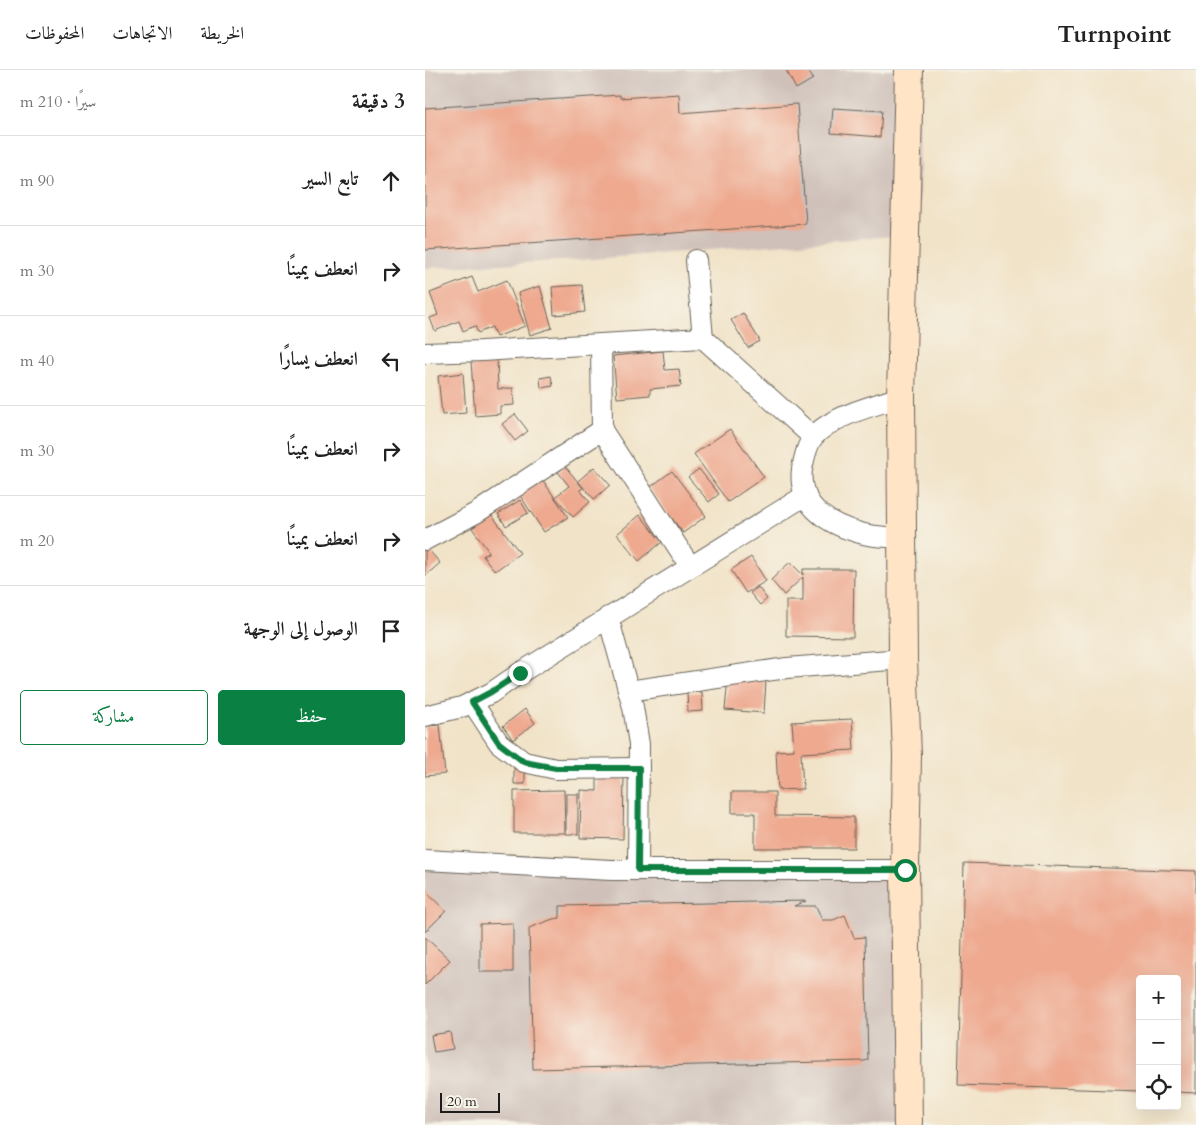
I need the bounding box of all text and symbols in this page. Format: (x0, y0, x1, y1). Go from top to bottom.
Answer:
text: Turnpoint (1057, 18, 1171, 51)
text: المحفوظات (25, 21, 84, 46)
text: الاتجاهات (112, 21, 172, 46)
text: الخريطة (200, 21, 244, 46)
text: 3 دقيقة (352, 87, 405, 116)
text: سيرًا · 210 m (20, 91, 96, 113)
text: تابع السير (303, 166, 358, 192)
icon: ahead (377, 167, 405, 195)
text: 90 m (20, 170, 54, 192)
text: انعطف يمينًا (287, 256, 358, 282)
icon: right (377, 257, 405, 285)
text: 30 m (20, 260, 54, 282)
text: انعطف يسارًا (279, 346, 358, 372)
icon: left (377, 347, 405, 375)
text: 40 m (20, 350, 54, 372)
text: انعطف يمينًا (287, 436, 358, 462)
icon: right (377, 437, 405, 465)
text: 30 m (20, 440, 54, 462)
text: انعطف يمينًا (287, 526, 358, 552)
icon: right (377, 527, 405, 555)
text: 20 m (20, 530, 54, 552)
text: الوصول إلى الوجهة (244, 616, 358, 642)
icon: arrive (377, 617, 405, 645)
route end (509, 662, 532, 685)
button: مشاركة (20, 690, 208, 745)
button: حفظ (218, 690, 405, 745)
route start (894, 859, 917, 882)
map controls (1136, 975, 1181, 1110)
button: + (1136, 975, 1181, 1020)
button: − (1136, 1020, 1181, 1065)
button: locate (1136, 1065, 1181, 1110)
scale bar (440, 1090, 500, 1113)
text: 20 m (447, 1092, 477, 1111)

